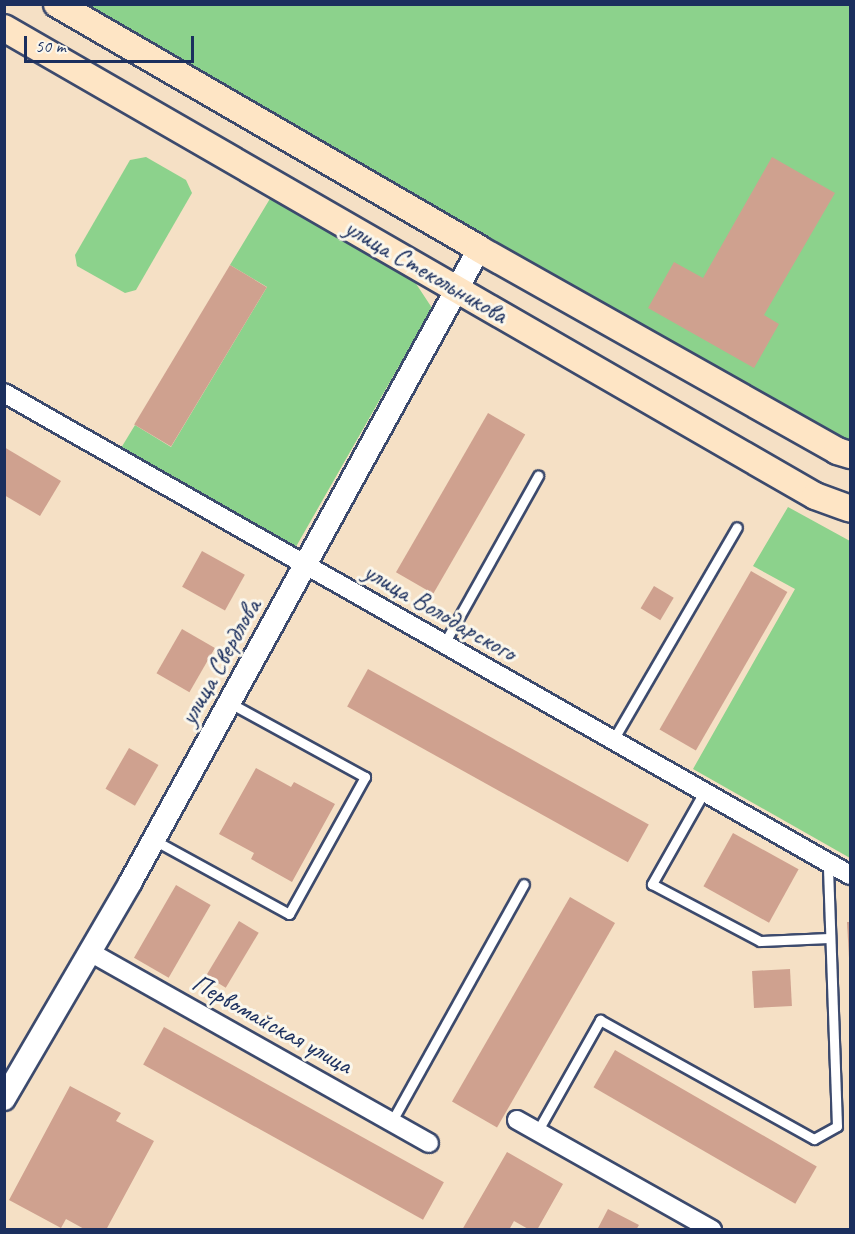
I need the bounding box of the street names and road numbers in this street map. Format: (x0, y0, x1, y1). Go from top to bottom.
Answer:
street label: улица Стекольникова (339, 212, 513, 330)
street label: улица Володарского (359, 556, 521, 668)
street label: улица Свердлова (173, 594, 267, 730)
street label: Первомайская улица (186, 967, 358, 1081)

